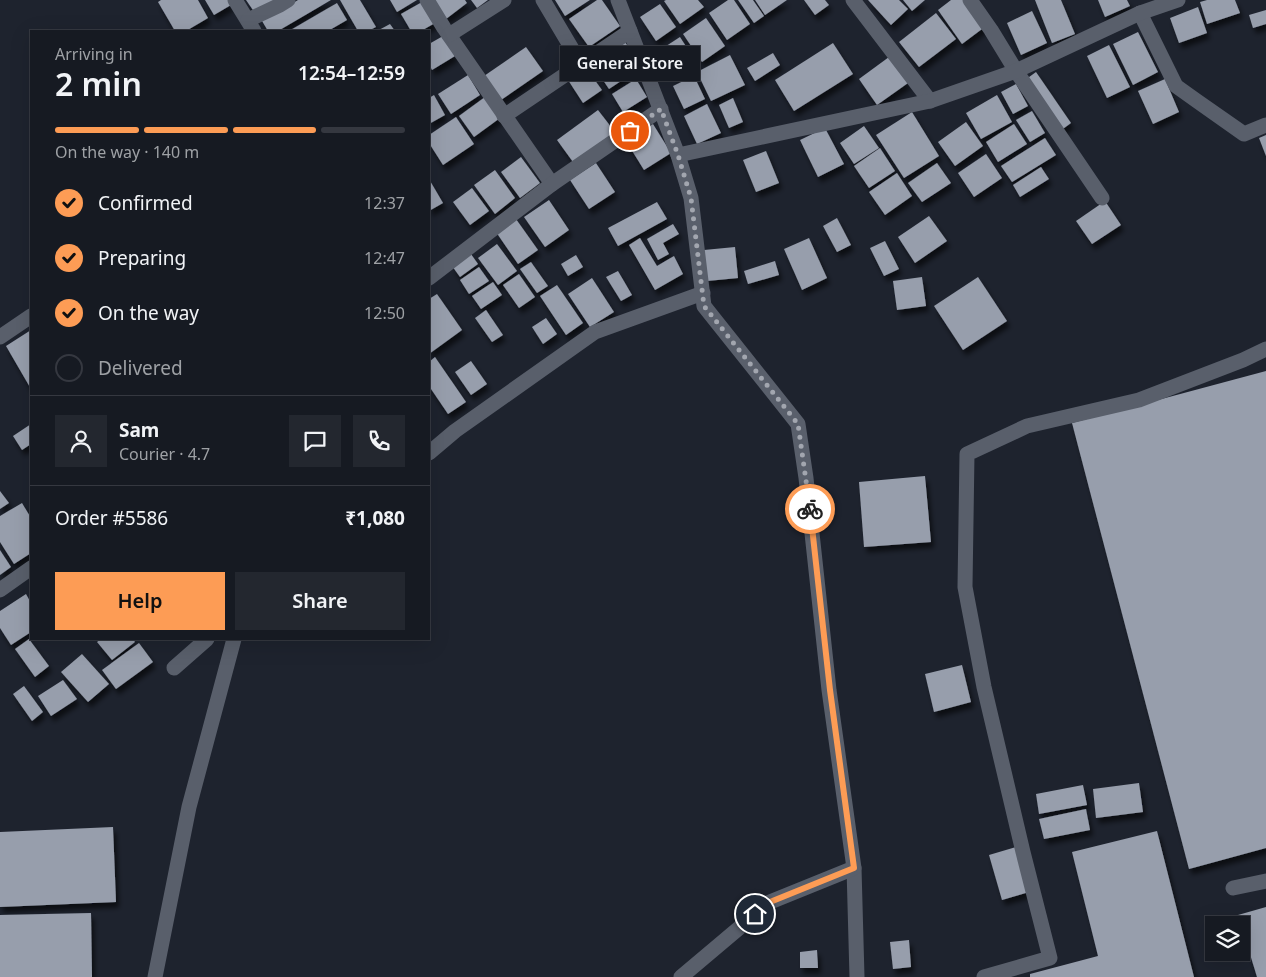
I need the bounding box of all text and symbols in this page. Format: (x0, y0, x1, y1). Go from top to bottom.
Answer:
text: Arriving in (55, 43, 133, 65)
callout: General Store (560, 46, 700, 81)
text: General Store (577, 52, 683, 74)
text: 12:54–12:59 (298, 60, 405, 86)
text: 2 min (55, 62, 142, 105)
pin (609, 110, 651, 152)
icon: bag (616, 117, 644, 145)
text: On the way · 140 m (55, 141, 199, 163)
icon: check (55, 189, 83, 217)
text: Confirmed (98, 190, 193, 216)
text: 12:37 (364, 192, 405, 214)
icon: check (55, 244, 83, 272)
text: Preparing (98, 245, 186, 271)
text: 12:47 (364, 247, 405, 269)
icon: check (55, 299, 83, 327)
text: On the way (98, 300, 199, 326)
text: 12:50 (364, 302, 405, 324)
text: Delivered (98, 355, 183, 381)
button: person (55, 415, 107, 467)
button: chat (289, 415, 341, 467)
button: phone (353, 415, 405, 467)
text: Sam (119, 417, 159, 443)
text: Courier · 4.7 (119, 443, 210, 465)
courier (785, 484, 835, 534)
icon: bike (796, 495, 824, 523)
text: Order #5586 (55, 505, 168, 531)
text: ₹1,080 (345, 505, 405, 531)
button: Help (55, 572, 225, 630)
button: Share (235, 572, 405, 630)
pin (734, 893, 776, 935)
icon: home (741, 900, 769, 928)
map controls (1205, 916, 1250, 961)
button: layers (1205, 916, 1250, 961)

